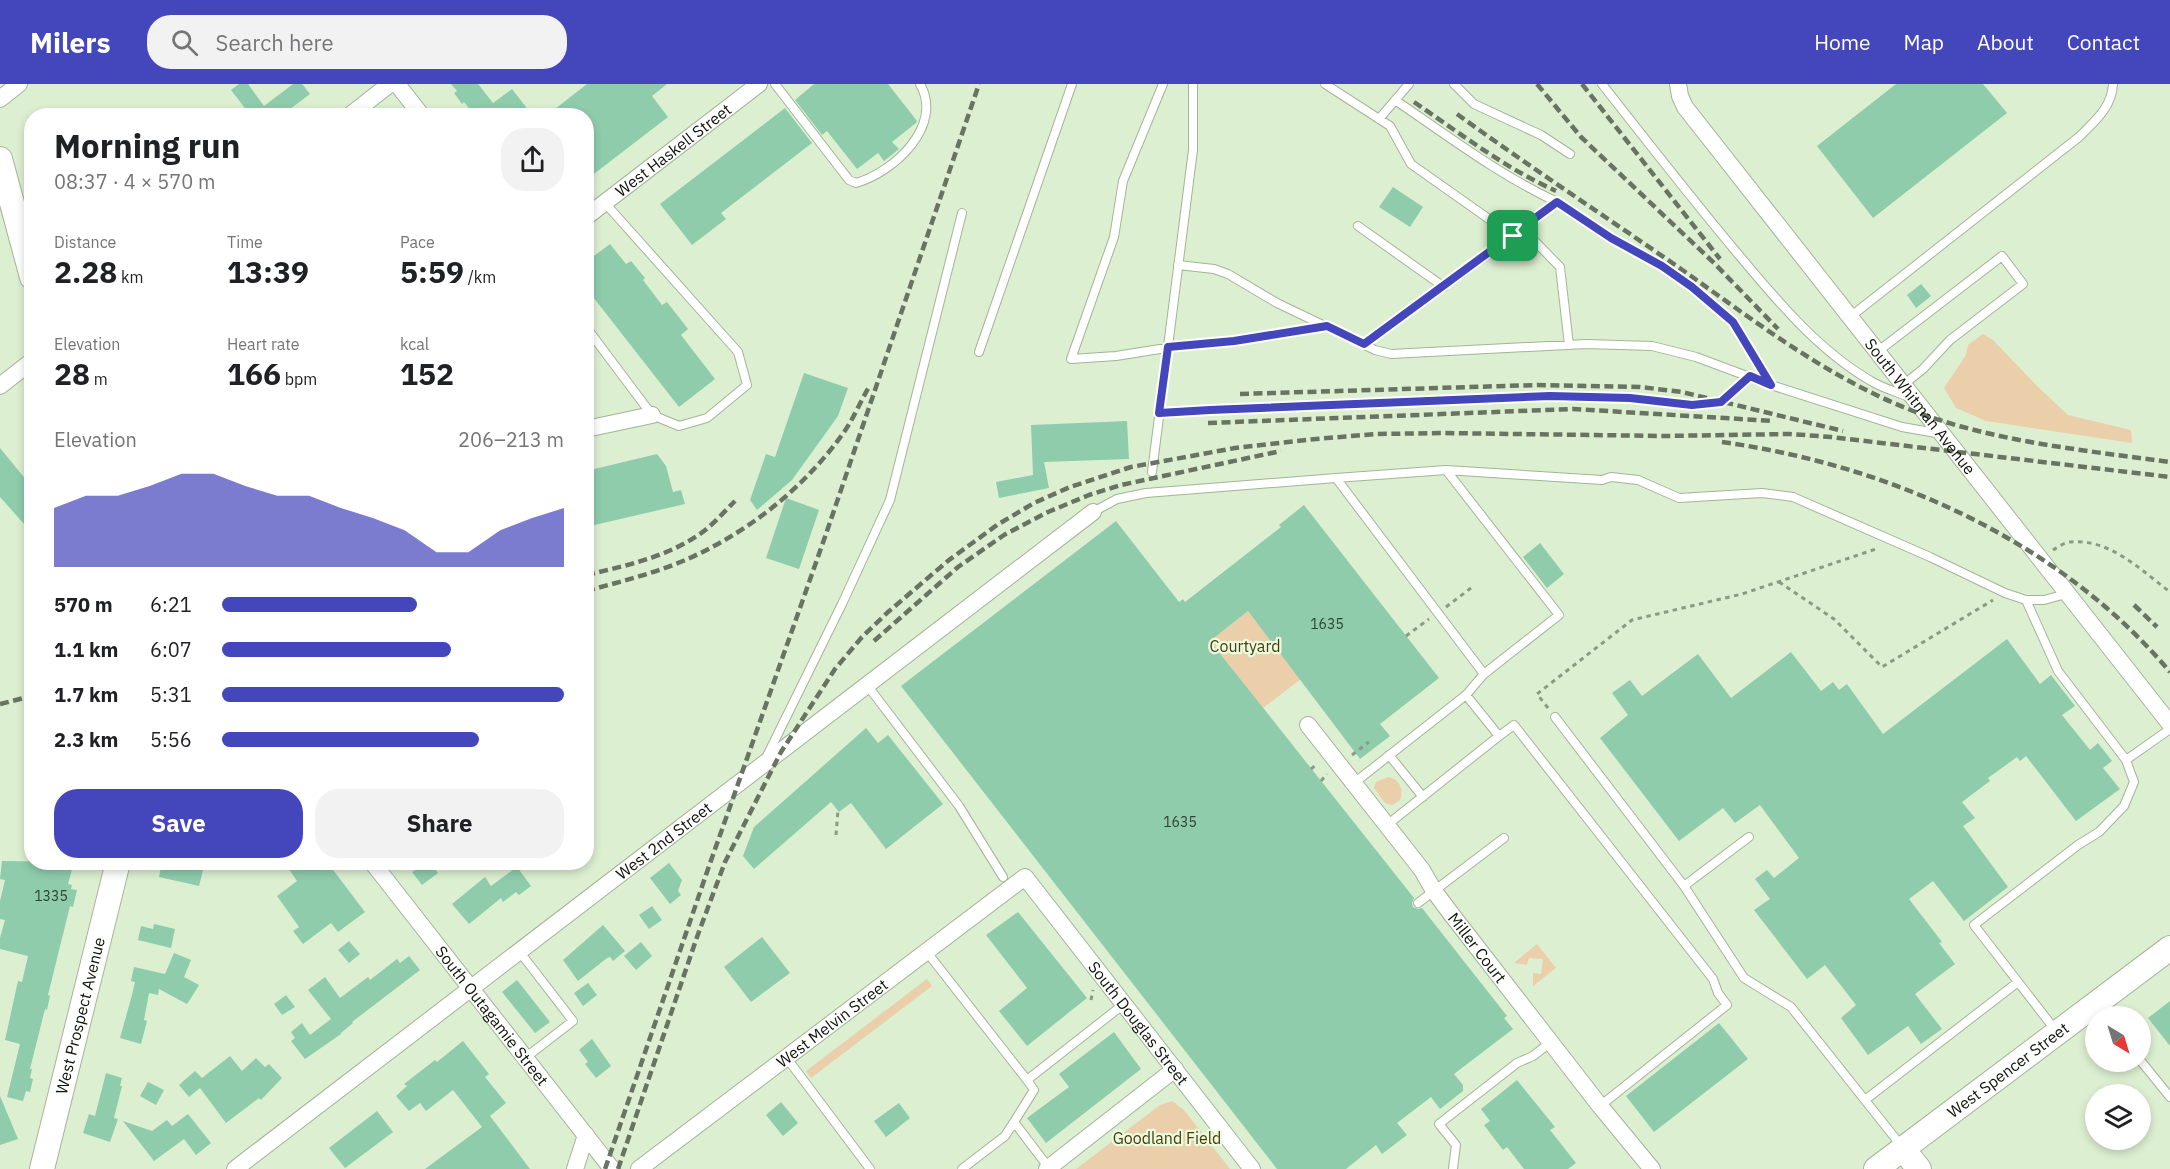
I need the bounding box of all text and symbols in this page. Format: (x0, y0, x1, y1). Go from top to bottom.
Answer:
search box (147, 15, 567, 69)
text: Milers (30, 24, 111, 61)
icon: search (168, 26, 201, 59)
text: Search here (216, 28, 334, 57)
text: Home (1814, 28, 1871, 56)
text: Map (1904, 28, 1944, 56)
text: About (1977, 28, 2034, 56)
text: Contact (2067, 28, 2140, 56)
street label: West Haskell Street (611, 99, 735, 201)
text: Morning run (54, 124, 240, 167)
button: share (501, 128, 564, 191)
text: 08:37 · 4 × 570 m (54, 168, 215, 195)
pin (1487, 210, 1538, 261)
icon: arrive (1496, 219, 1529, 252)
text: Distance (54, 232, 116, 252)
text: Time (227, 232, 263, 252)
text: Pace (400, 232, 435, 252)
text: 2.28 (54, 252, 117, 291)
text: 13:39 (227, 252, 309, 291)
text: 5:59 (400, 252, 464, 291)
text: km (117, 267, 144, 287)
text: /km (464, 267, 496, 287)
text: Elevation (54, 334, 120, 354)
text: Heart rate (227, 334, 300, 354)
text: kcal (400, 334, 429, 354)
street label: South Whitman Avenue (1861, 334, 1980, 479)
text: 28 (54, 354, 90, 393)
text: 166 (227, 354, 281, 393)
text: 152 (400, 354, 454, 393)
text: m (90, 369, 108, 389)
text: bpm (281, 369, 317, 389)
text: Elevation (54, 426, 137, 453)
text: 206–213 m (458, 426, 564, 453)
text: 570 m (54, 591, 113, 618)
text: 6:21 (150, 591, 192, 618)
house number: 1635 (1310, 615, 1344, 633)
text: 1.1 km (54, 636, 118, 663)
text: 6:07 (150, 636, 192, 663)
park label: Courtyard (1210, 636, 1280, 656)
text: 1.7 km (54, 681, 118, 708)
text: 5:31 (150, 681, 192, 708)
text: 2.3 km (54, 726, 118, 753)
text: 5:56 (150, 726, 192, 753)
button: Save (54, 789, 303, 858)
button: Share (315, 789, 564, 858)
street label: West 2nd Street (612, 798, 716, 884)
house number: 1635 (1163, 813, 1197, 831)
house number: 1335 (34, 887, 68, 905)
street label: Miller Court (1444, 909, 1511, 987)
street label: West Prospect Avenue (51, 935, 109, 1096)
street label: South Outagamie Street (431, 942, 553, 1090)
street label: South Douglas Street (1084, 957, 1193, 1089)
street label: West Melvin Street (772, 974, 892, 1072)
north arrow (2085, 1006, 2151, 1072)
map controls (2085, 1006, 2151, 1150)
street label: West Spencer Street (1943, 1018, 2073, 1122)
button: layers (2085, 1084, 2151, 1150)
park label: Goodland Field (1113, 1128, 1221, 1148)

